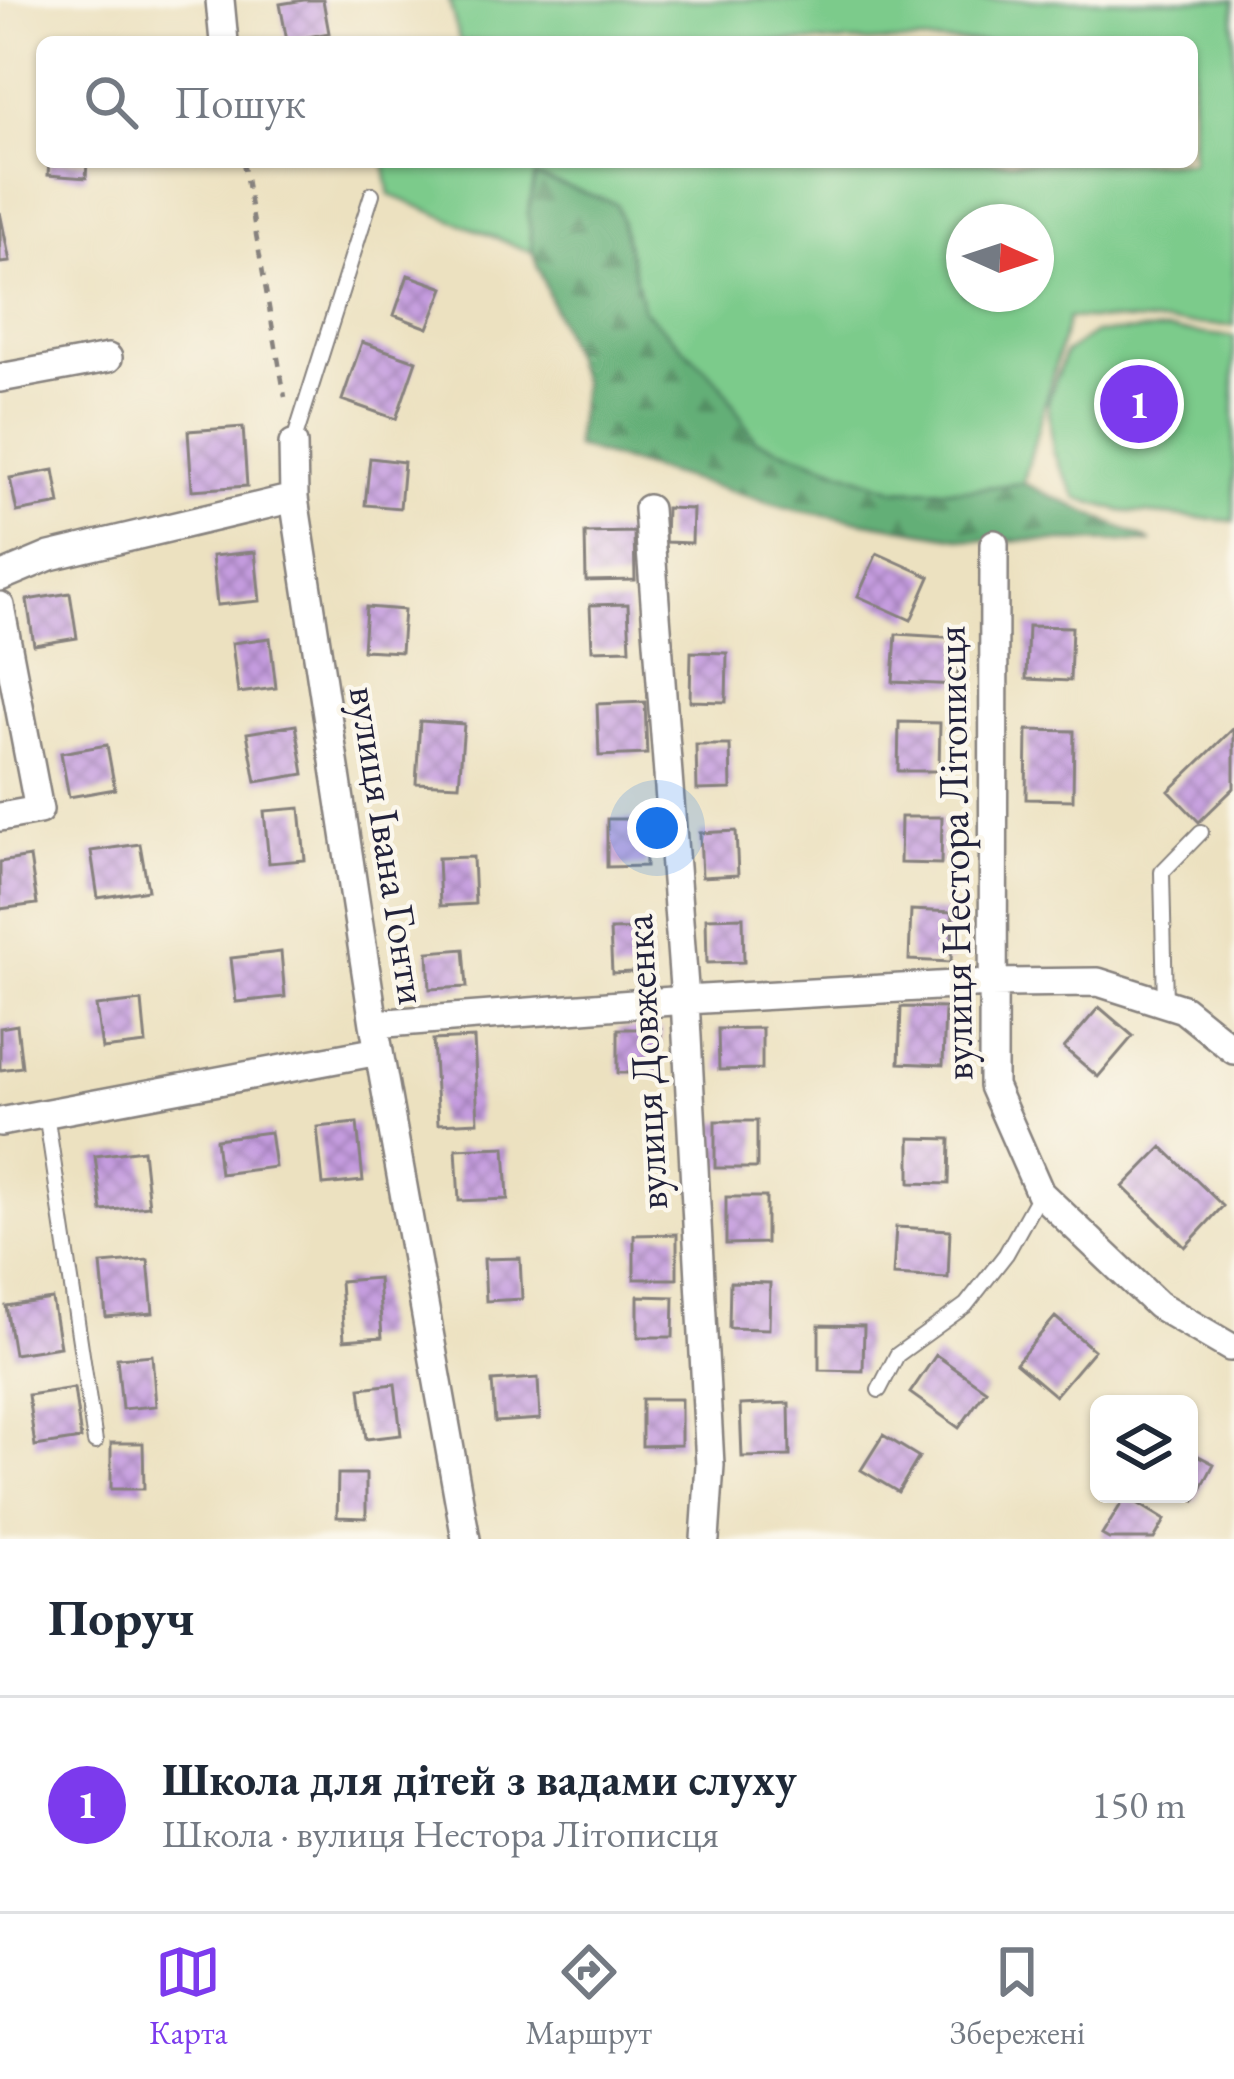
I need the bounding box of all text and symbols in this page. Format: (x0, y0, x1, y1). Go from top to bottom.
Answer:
search box (36, 36, 1198, 168)
icon: search (78, 69, 144, 135)
text: Пошук (174, 73, 306, 131)
north arrow (946, 204, 1054, 312)
pin: 1 (1100, 359, 1178, 449)
street label: вулиця Нестора Літописця (923, 625, 985, 1081)
street label: вулиця Івана Гонти (337, 682, 441, 1008)
your location (627, 798, 687, 858)
street label: вулиця Довженка (610, 912, 680, 1211)
map controls (1090, 1395, 1198, 1503)
button: layers (1090, 1395, 1198, 1503)
text: Поруч (48, 1584, 194, 1650)
text: Школа для дітей з вадами слуху (162, 1750, 797, 1808)
text: 1 (77, 1779, 97, 1830)
text: 150 m (1092, 1779, 1186, 1830)
text: Школа · вулиця Нестора Літописця (162, 1808, 719, 1859)
tab: Карта (149, 1939, 228, 2054)
tab: Маршрут (525, 1939, 652, 2054)
tab: Збережені (950, 1939, 1085, 2054)

